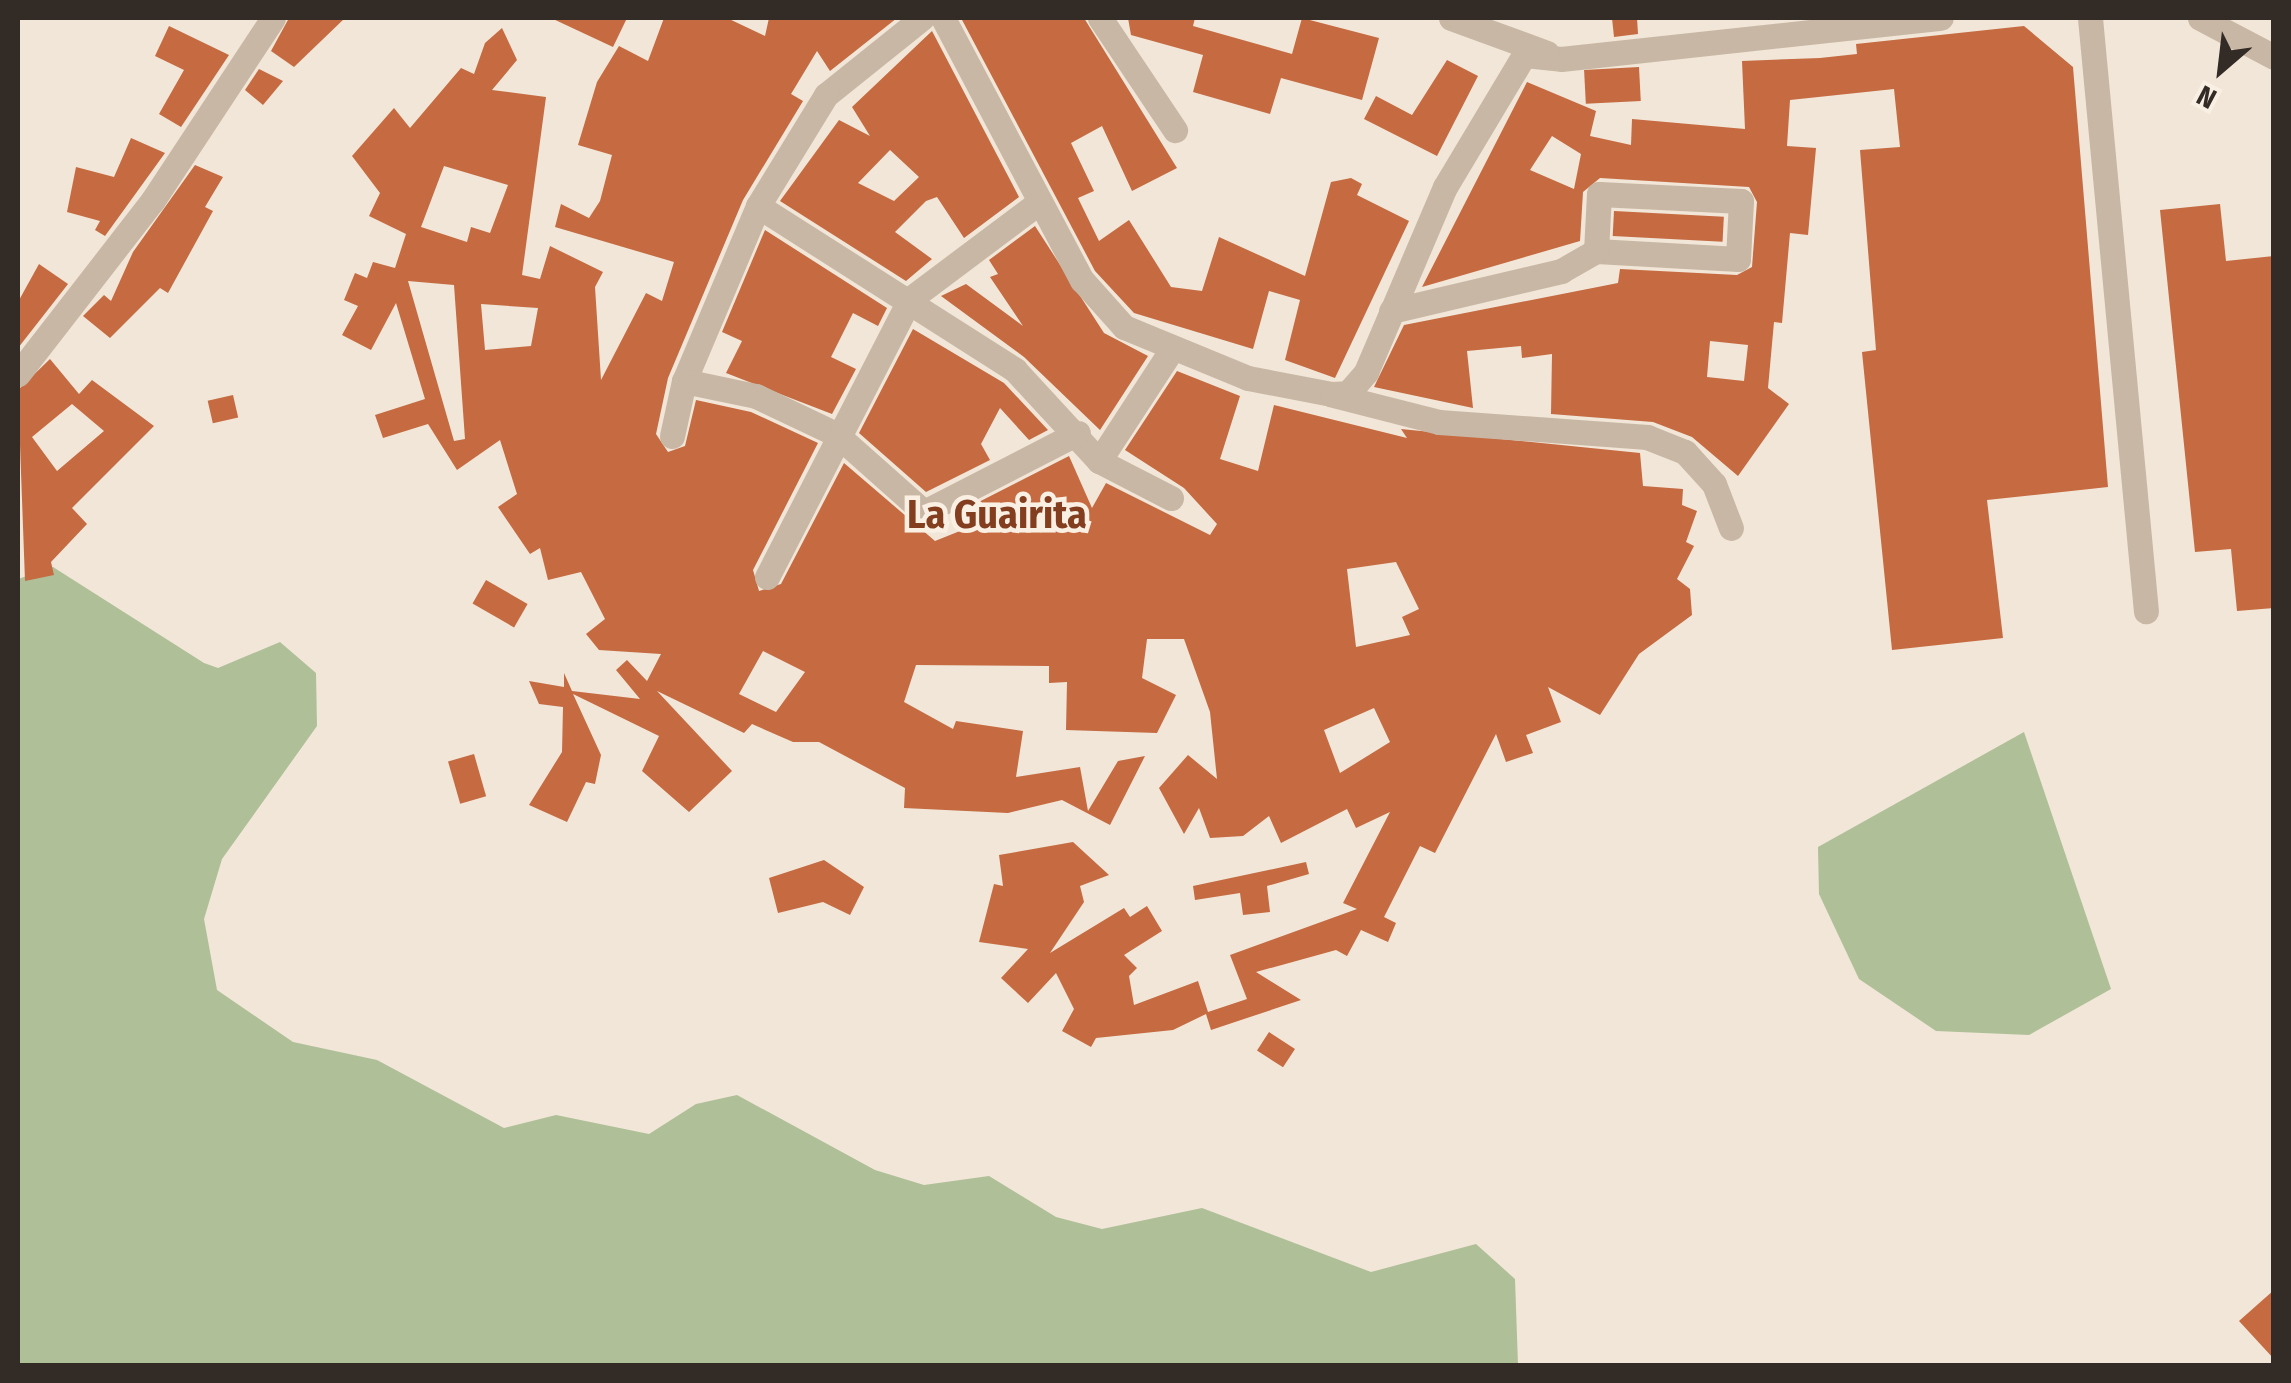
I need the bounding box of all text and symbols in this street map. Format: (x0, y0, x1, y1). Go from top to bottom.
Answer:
north arrow (2171, 20, 2271, 120)
text: N (2192, 78, 2222, 115)
district label: La Guairita (907, 491, 1087, 539)

